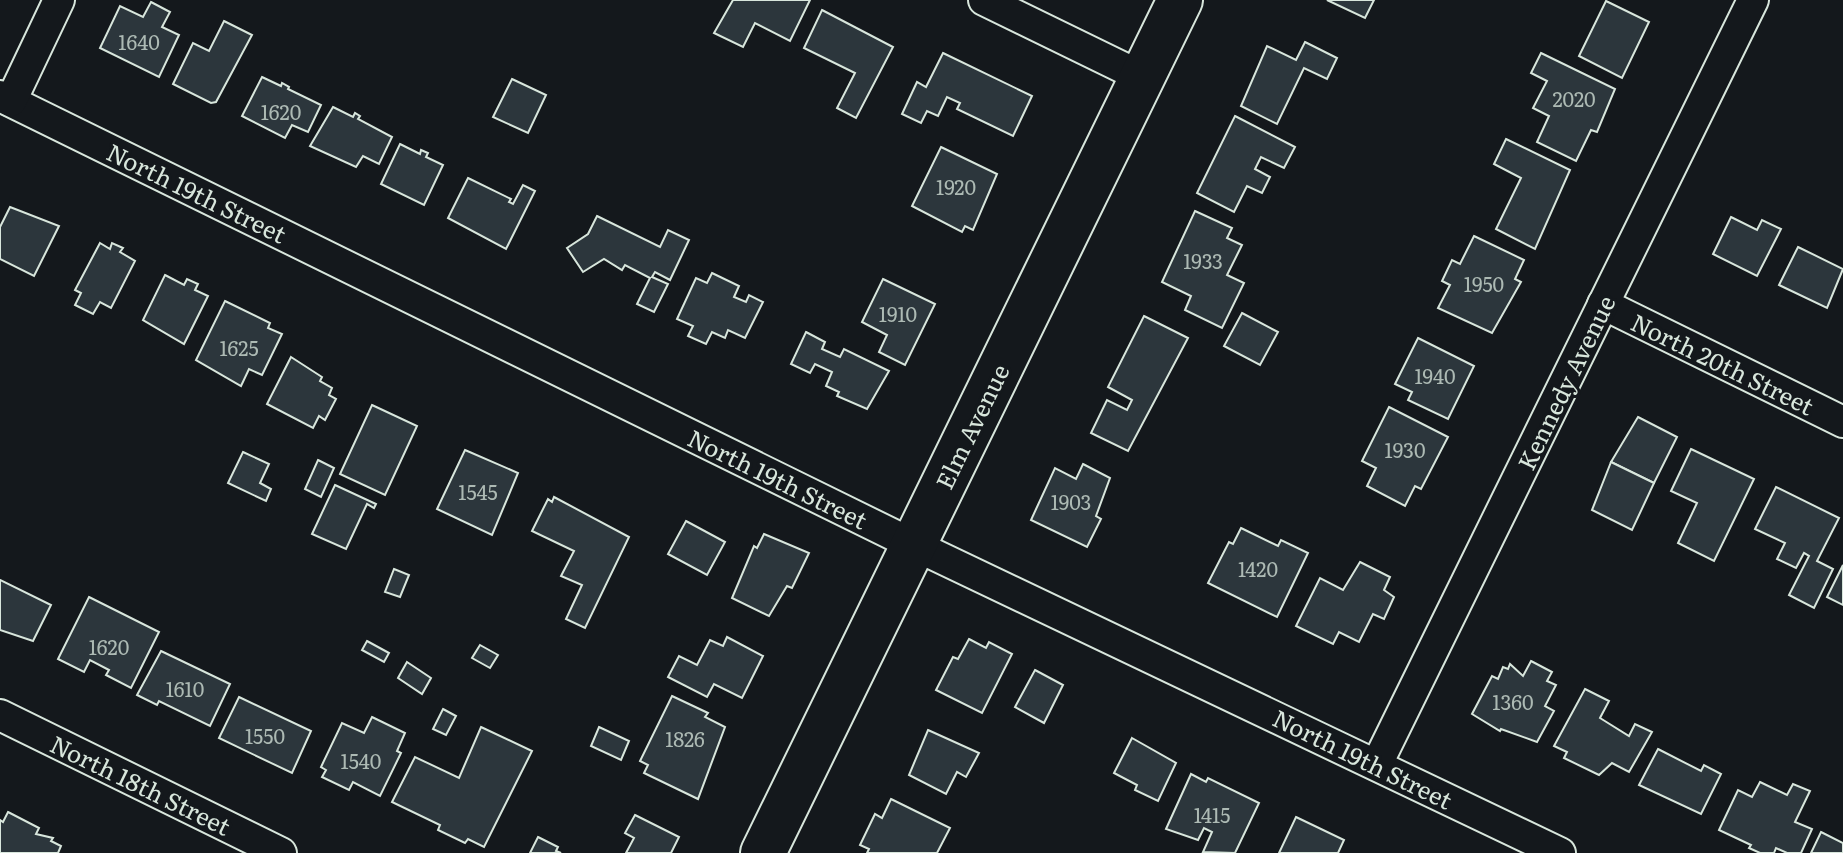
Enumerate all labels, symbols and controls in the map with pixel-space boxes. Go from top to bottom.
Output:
house number: 1640 [118,26,160,56]
house number: 2020 [1552,83,1596,113]
house number: 1620 [261,96,301,126]
street label: North 19th Street [101,133,293,251]
house number: 1920 [936,171,976,201]
house number: 1933 [1183,245,1223,275]
house number: 1950 [1464,268,1504,298]
street label: Kennedy Avenue [1508,289,1622,475]
house number: 1910 [879,298,917,328]
street label: North 20th Street [1626,304,1821,423]
house number: 1625 [219,332,259,362]
street label: Elm Avenue [926,357,1016,495]
house number: 1940 [1414,360,1456,390]
street label: North 19th Street [682,419,874,537]
house number: 1930 [1385,434,1426,464]
house number: 1545 [458,476,498,506]
house number: 1903 [1051,486,1091,516]
house number: 1420 [1238,553,1278,583]
house number: 1620 [89,631,129,661]
house number: 1610 [166,673,204,703]
house number: 1360 [1492,686,1534,716]
street label: North 19th Street [1267,699,1459,817]
house number: 1550 [245,720,285,750]
house number: 1826 [665,723,705,753]
street label: North 18th Street [45,725,237,843]
house number: 1540 [341,745,381,775]
house number: 1415 [1194,799,1230,829]

